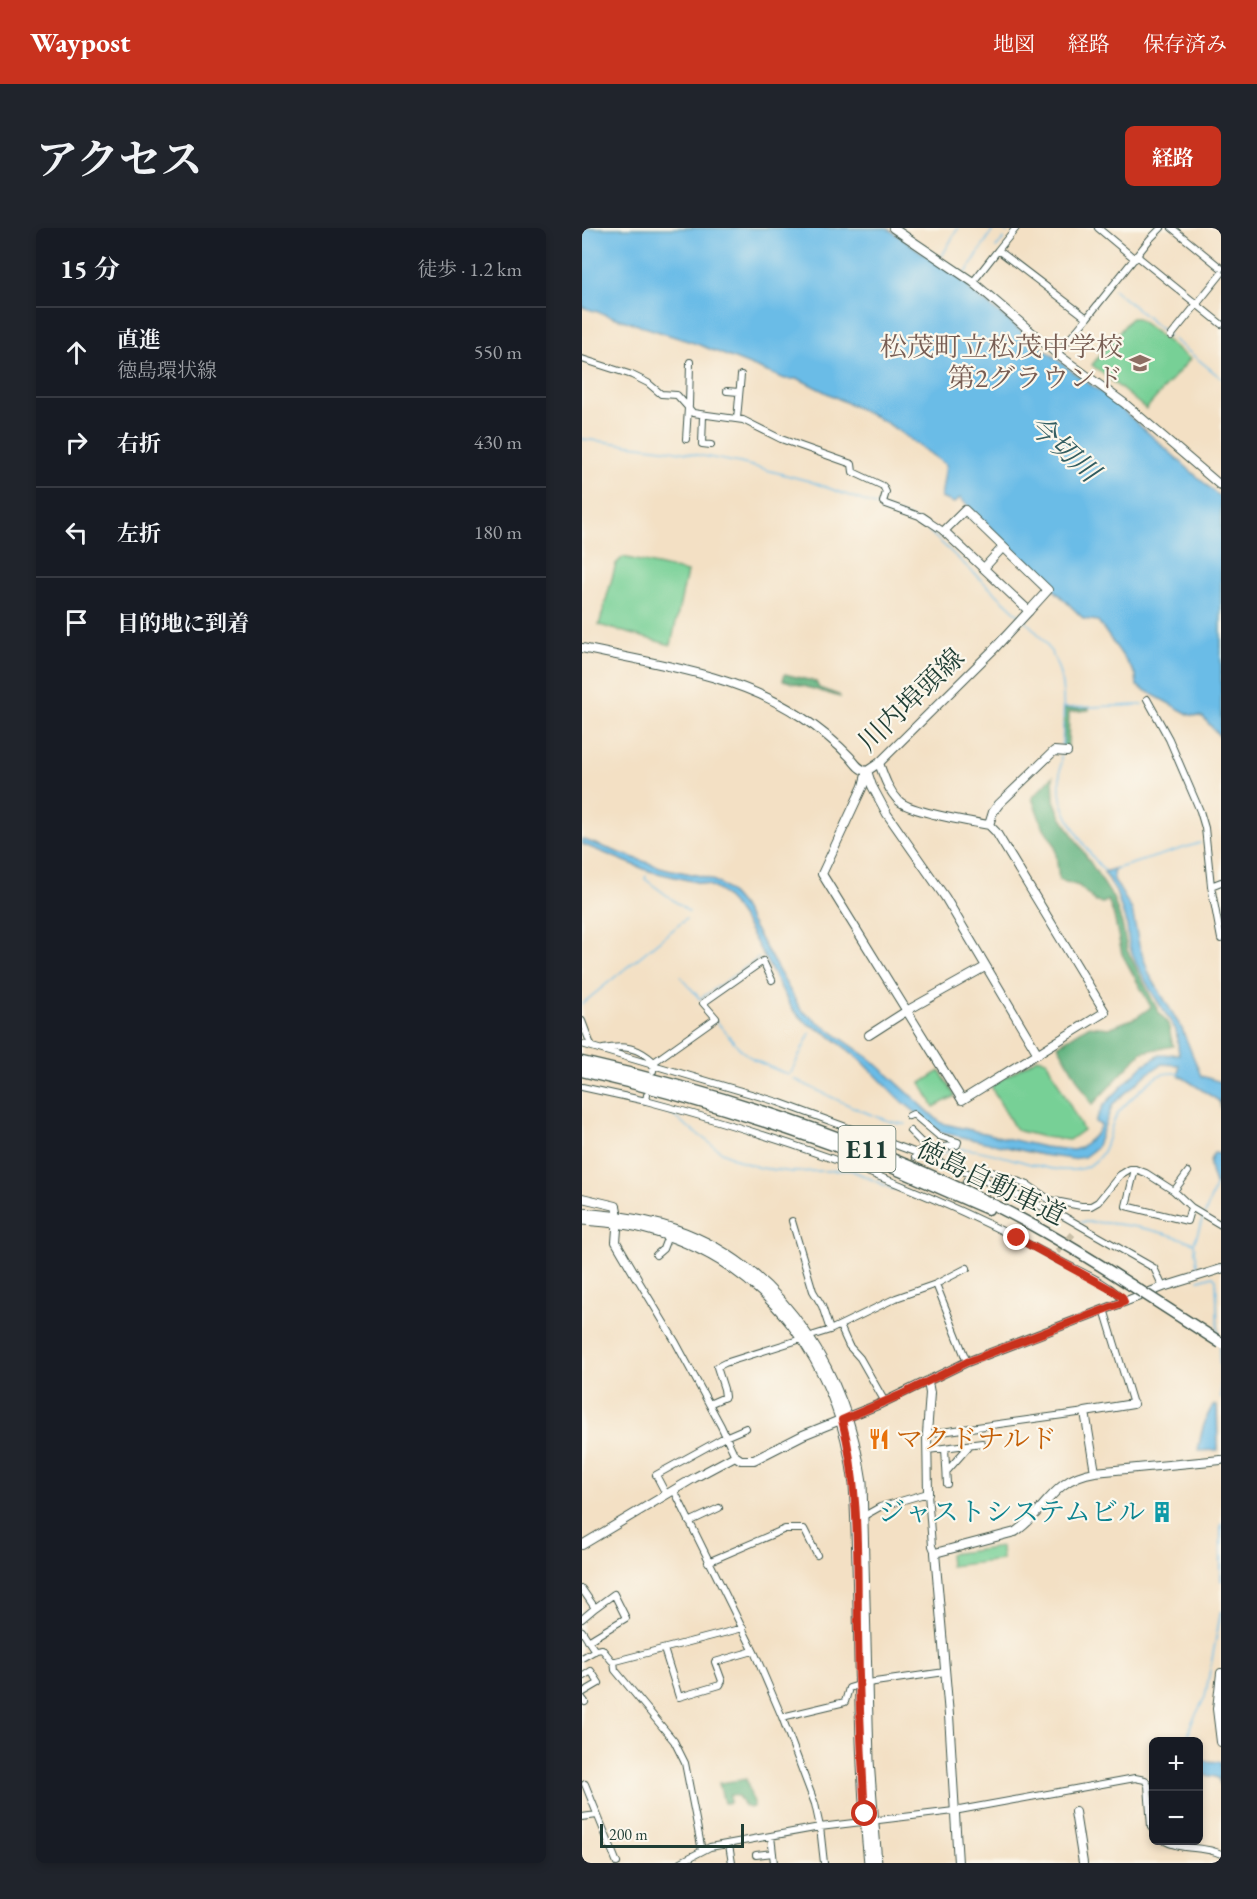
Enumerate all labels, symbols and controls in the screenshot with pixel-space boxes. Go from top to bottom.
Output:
text: Waypost [30,24,131,60]
text: 地図 [993,30,1035,57]
text: 経路 [1068,30,1110,57]
text: 保存済み [1143,30,1227,57]
button: 経路 [1125,126,1221,186]
text: アクセス [36,132,203,187]
text: 15 分 [60,252,120,286]
text: 徒歩 · 1.2 km [417,256,522,282]
text: 直進 [117,325,161,354]
place label: 松茂町立松茂中学校 第2グラウンド [880,329,1123,395]
icon: ahead [60,336,93,369]
text: 550 m [474,339,522,365]
school or university icon: 松茂町立松茂中学校 第2グラウンド [1128,351,1152,375]
text: 徳島環状線 [117,357,217,383]
water label: 今切川 [1021,407,1109,491]
icon: right [60,426,93,459]
text: 右折 [117,429,161,458]
text: 430 m [474,429,522,455]
icon: left [60,516,93,549]
text: 左折 [117,519,161,548]
text: 180 m [474,519,522,545]
icon: arrive [60,606,93,639]
text: 目的地に到着 [117,609,249,638]
street label: 川内埠頭線 [850,640,971,759]
road number: E11 [838,1126,896,1172]
street label: 徳島自動車道 [911,1130,1072,1233]
route end [1003,1224,1029,1250]
place label: マクドナルド [896,1421,1057,1456]
restaurant icon: マクドナルド [867,1427,891,1451]
place label: ジャストシステムビル [878,1494,1145,1529]
building icon: ジャストシステムビル [1150,1500,1174,1524]
map controls [1149,1737,1203,1845]
button: + [1149,1737,1203,1791]
button: − [1149,1791,1203,1845]
route start [851,1800,877,1826]
scale bar [600,1821,744,1848]
text: 200 m [609,1824,648,1845]

